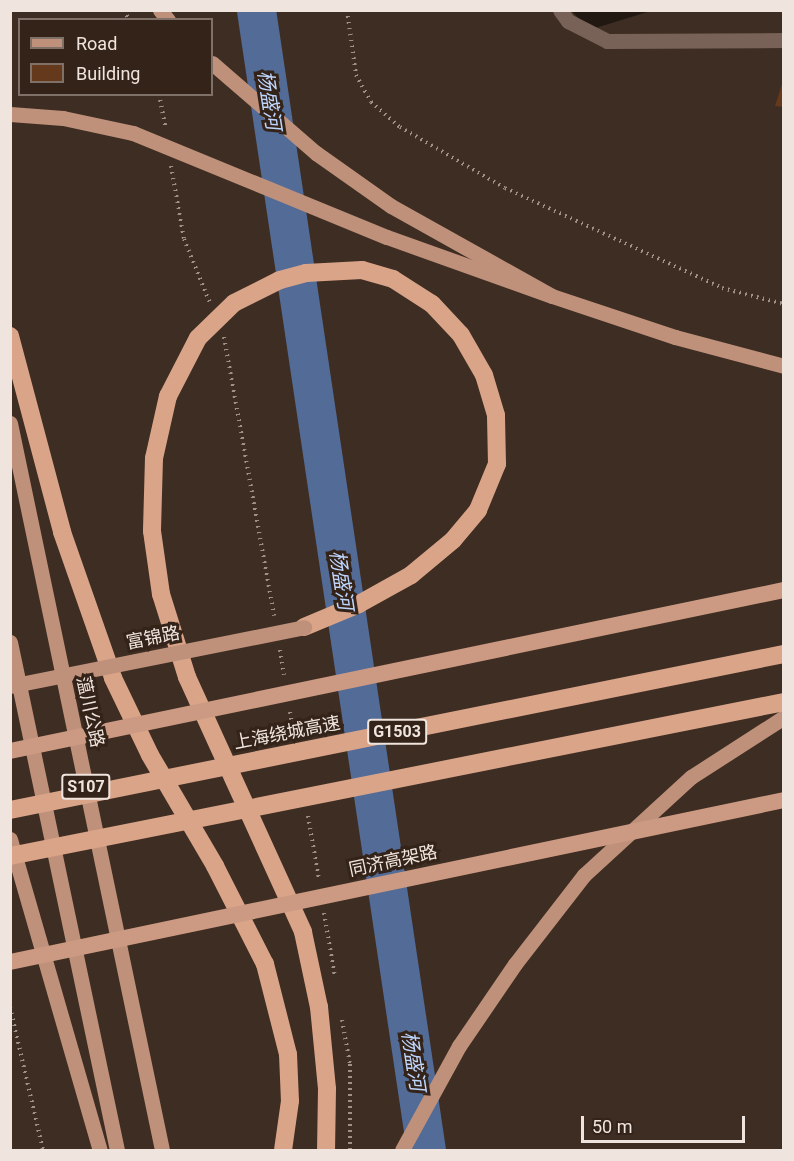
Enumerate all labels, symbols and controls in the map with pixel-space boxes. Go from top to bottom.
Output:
legend [18,18,213,96]
text: Road [76,33,117,54]
text: Building [76,63,140,84]
water label: 杨盛河 [252,68,286,132]
water label: 杨盛河 [324,548,358,612]
street label: 富锦路 [124,622,182,654]
street label: 蕰川公路 [72,675,108,749]
street label: 上海绕城高速 [232,712,342,754]
road number: G1503 [367,719,427,745]
road number: S107 [60,774,112,800]
street label: 同济高架路 [347,841,439,881]
water label: 杨盛河 [396,1029,430,1093]
scale bar [584,1104,748,1142]
text: 50 m [592,1116,632,1137]

